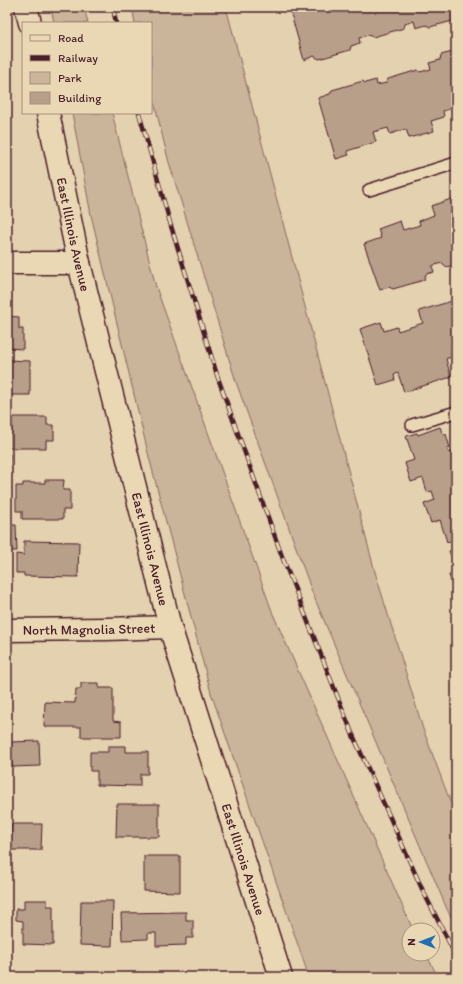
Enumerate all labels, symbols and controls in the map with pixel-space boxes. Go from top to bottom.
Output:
legend [22,22,152,114]
text: Road [58,31,84,45]
text: Railway [58,51,98,65]
text: Park [58,71,82,85]
text: Building [58,91,102,105]
street label: East Illinois Avenue [53,176,94,293]
street label: East Illinois Avenue [128,491,173,608]
street label: North Magnolia Street [23,619,156,638]
street label: East Illinois Avenue [218,801,269,917]
north arrow [401,922,441,962]
text: N [405,938,418,946]

